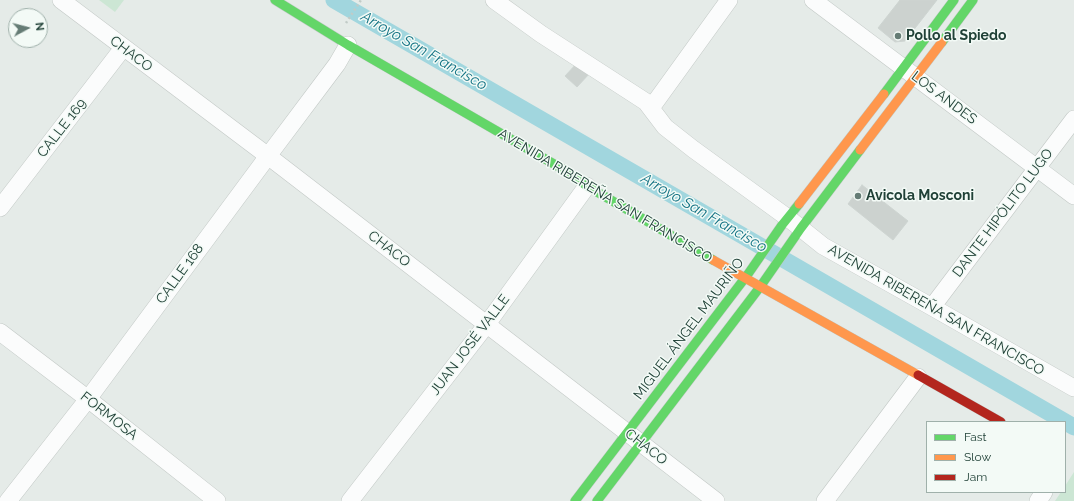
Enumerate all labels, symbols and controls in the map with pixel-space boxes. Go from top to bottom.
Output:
north arrow [8,8,48,48]
water label: Arroyo San Francisco [358,8,490,94]
text: N [32,22,46,32]
place label: Pollo al Spiedo [906,28,1006,44]
marker: Pollo al Spiedo [893,31,903,41]
street label: CHACO [106,33,156,75]
street label: LOS ANDES [908,68,980,128]
street label: CALLE 169 [34,95,90,161]
street label: AVENIDA RIBEREÑA SAN FRANCISCO [495,125,715,267]
street label: DANTE HIPÓLITO LUGO [949,146,1057,280]
water label: Arroyo San Francisco [638,170,770,256]
place label: Avicola Mosconi [866,188,974,204]
marker: Avicola Mosconi [853,191,863,201]
street label: CHACO [365,227,413,271]
street label: CALLE 168 [153,241,207,307]
street label: AVENIDA RIBEREÑA SAN FRANCISCO [825,241,1047,379]
street label: MIGUEL ÁNGEL MAURIÑO [630,255,748,403]
street label: JUAN JOSÉ VALLE [427,291,513,399]
street label: FORMOSA [77,388,141,444]
legend [926,421,1066,493]
street label: CHACO [622,425,670,469]
text: Fast [964,430,987,444]
text: Slow [964,450,991,464]
text: Jam [964,470,987,484]

